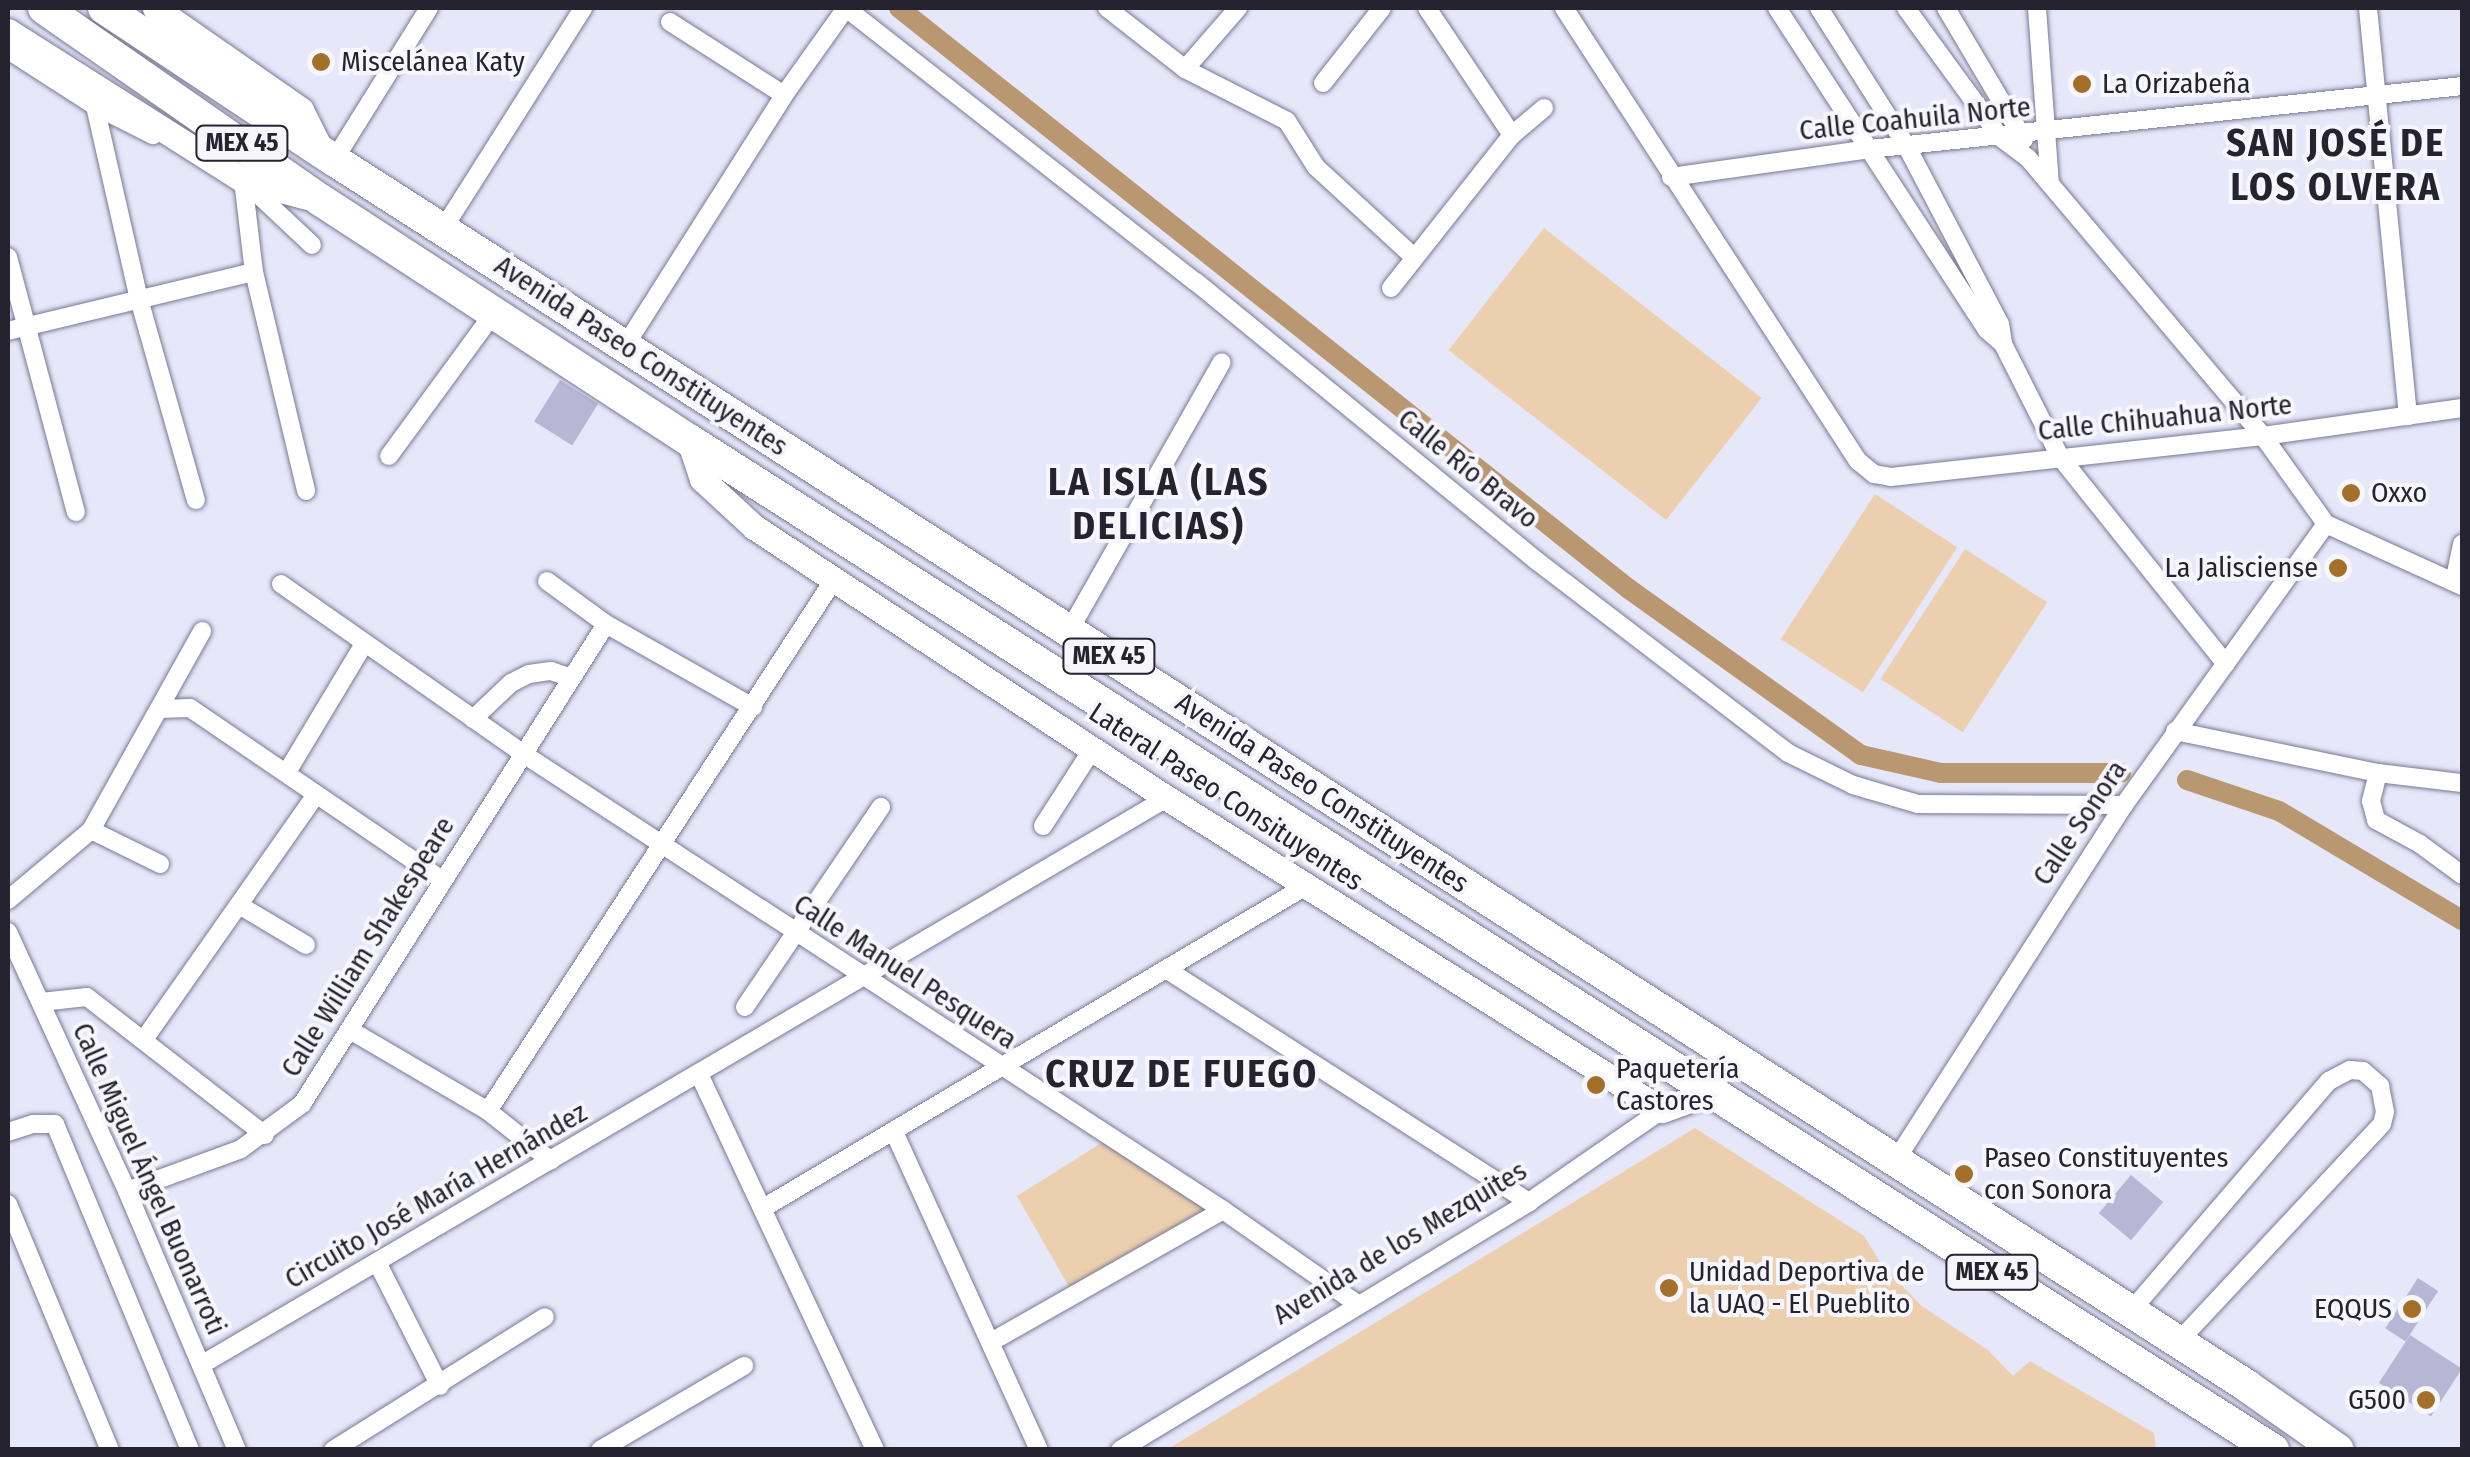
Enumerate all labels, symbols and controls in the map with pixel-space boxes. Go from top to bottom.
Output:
place label: Miscelánea Katy [341,45,525,79]
marker: Miscelánea Katy [310,51,332,73]
place label: La Orizabeña [2102,67,2251,101]
marker: La Orizabeña [2071,73,2093,95]
street label: Calle Coahuila Norte [1798,90,2032,148]
district label: SAN JOSÉ DE LOS OLVERA [2226,121,2446,210]
road number: MEX 45 [194,123,290,163]
street label: Avenida Paseo Constituyentes [488,249,794,463]
street label: Calle Chihuahua Norte [2036,388,2294,448]
street label: Calle Río Bravo [1391,402,1545,536]
district label: LA ISLA (LAS DELICIAS) [1048,460,1270,550]
place label: Oxxo [2371,476,2427,510]
marker: Oxxo [2340,482,2362,504]
place label: La Jalisciense [2165,551,2318,585]
marker: La Jalisciense [2327,557,2349,579]
road number: MEX 45 [1062,636,1156,676]
street label: Avenida Paseo Constituyentes [1169,686,1475,900]
street label: Lateral Paseo Consituyentes [1083,696,1369,898]
street label: Calle Sonora [2026,754,2134,892]
street label: Calle William Shakespeare [274,811,462,1083]
street label: Calle Manuel Pesquera [787,887,1023,1057]
street label: Calle Miguel Ángel Buonarroti [65,1018,233,1340]
district label: CRUZ DE FUEGO [1045,1052,1319,1098]
place label: Paquetería Castores [1616,1052,1740,1118]
marker: Paquetería Castores [1585,1074,1607,1096]
street label: Circuito José María Hernández [279,1096,593,1296]
place label: Paseo Constituyentes con Sonora [1984,1141,2228,1207]
street label: Avenida de los Mezquites [1267,1154,1533,1332]
marker: Paseo Constituyentes con Sonora [1953,1163,1975,1185]
road number: MEX 45 [1944,1252,2040,1292]
place label: Unidad Deportiva de la UAQ - El Pueblito [1689,1255,1925,1321]
marker: Unidad Deportiva de la UAQ - El Pueblito [1658,1277,1680,1299]
place label: EQQUS [2314,1292,2392,1326]
marker: EQQUS [2401,1298,2423,1320]
place label: G500 [2348,1383,2406,1417]
marker: G500 [2415,1389,2437,1411]

